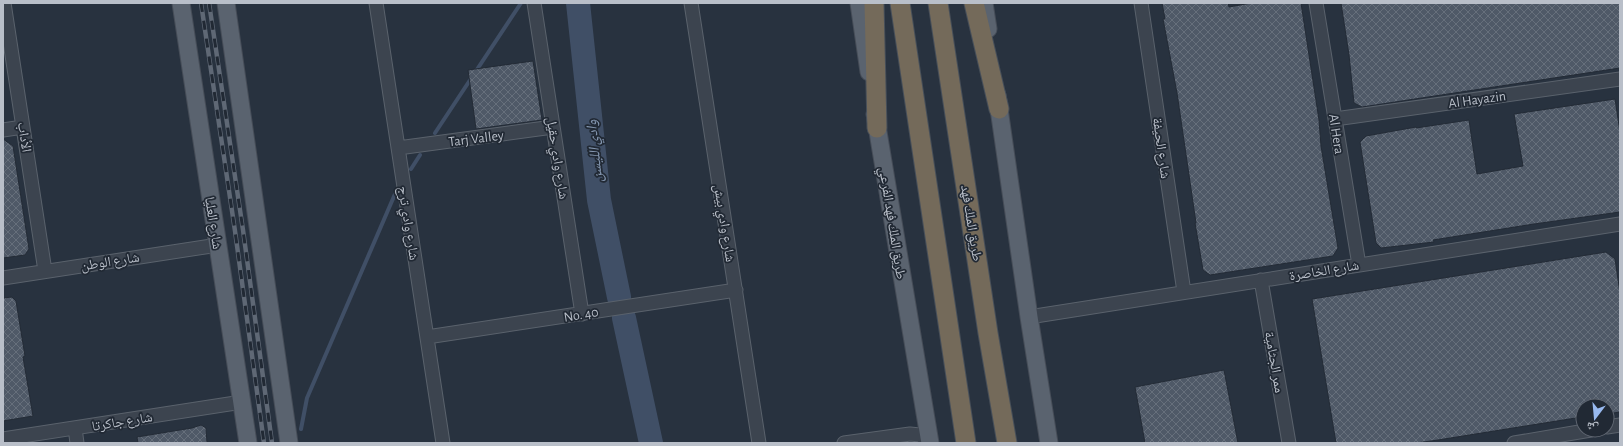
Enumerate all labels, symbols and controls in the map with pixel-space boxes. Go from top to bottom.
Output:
street label: Al Hayazin [1447,89,1507,111]
street label: Al Hera [1326,113,1346,156]
street label: شارع وادي حقيل [540,116,570,201]
street label: شارع الحيفة [1148,117,1172,180]
water label: وادي الليسن [584,119,609,183]
street label: الأداب [14,121,33,153]
street label: Tarj Valley [448,129,505,149]
street label: طريق الملك فهد الفرعي [873,166,908,281]
street label: شارع وادي بيش [707,183,737,264]
street label: طريق الملك فهد [956,184,984,263]
street label: شارع وادي ترج [392,185,421,262]
street label: شارع العليا [200,196,224,251]
street label: شارع الوطن [80,250,141,276]
street label: شارع الخاصرة [1288,259,1360,285]
street label: No. 40 [563,305,600,325]
street label: ممر الجثامية [1261,330,1286,394]
north arrow [1575,398,1615,438]
street label: شارع جاكرتا [91,410,154,436]
text: ش [1585,418,1600,434]

